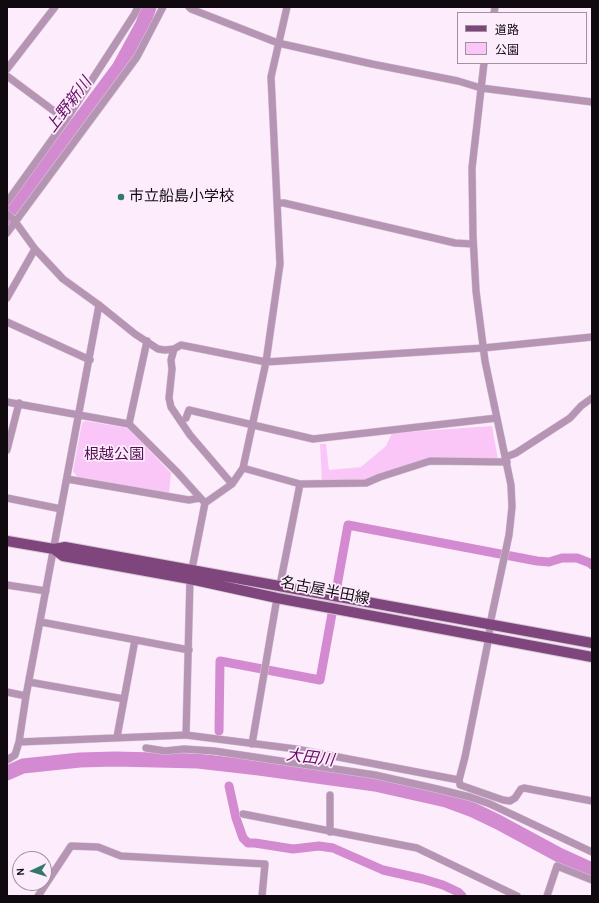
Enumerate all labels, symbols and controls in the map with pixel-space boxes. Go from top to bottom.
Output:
legend [457,12,587,64]
text: 道路 [495,23,519,37]
text: 公園 [495,43,519,57]
water label: 上野新川 [42,74,96,136]
place label: 市立船島小学校 [129,188,234,206]
marker: 市立船島小学校 [116,192,126,202]
park label: 根越公園 [84,446,144,464]
street label: 名古屋半田線 [279,574,371,608]
water label: 大田川 [285,746,335,770]
north arrow [12,851,52,891]
text: N [14,867,27,876]

